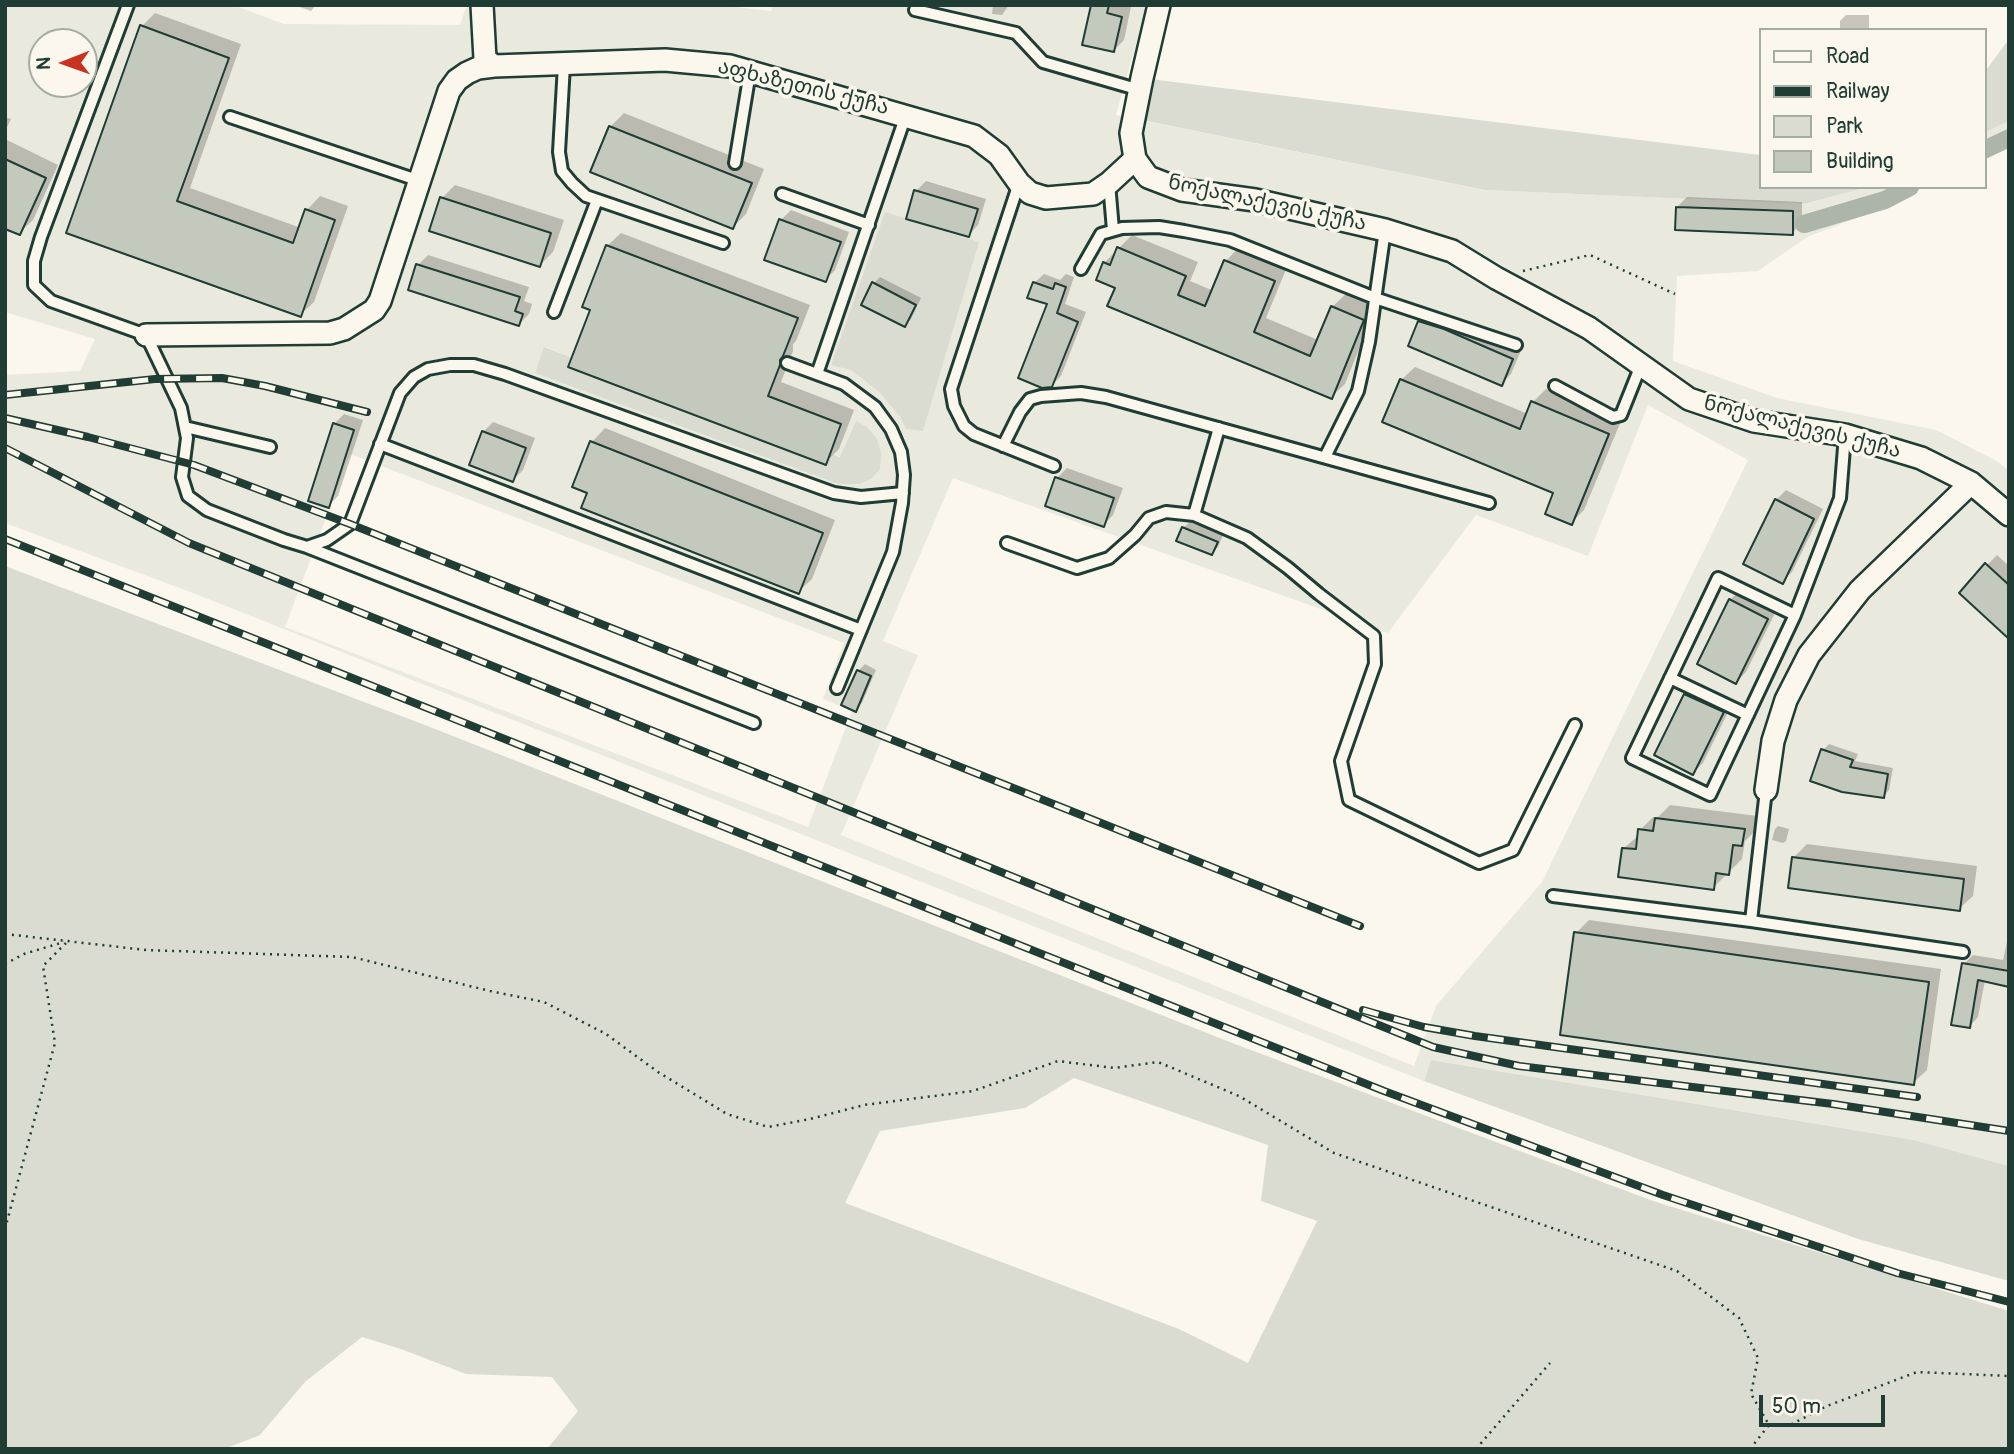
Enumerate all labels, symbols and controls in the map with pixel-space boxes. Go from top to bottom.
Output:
north arrow [28,28,98,98]
legend [1758,28,1986,189]
text: Road [1826,43,1870,70]
street label: აფხაზეთის ქუჩა [715,55,891,121]
text: N [32,57,56,70]
text: Railway [1826,78,1890,105]
text: Park [1826,113,1863,140]
text: Building [1826,148,1893,175]
street label: ნოქალაქევის ქუჩა [1165,171,1369,237]
street label: ნოქალაქევის ქუჩა [1701,391,1903,465]
scale bar [1762,1380,1888,1424]
text: 50 m [1772,1393,1821,1420]

